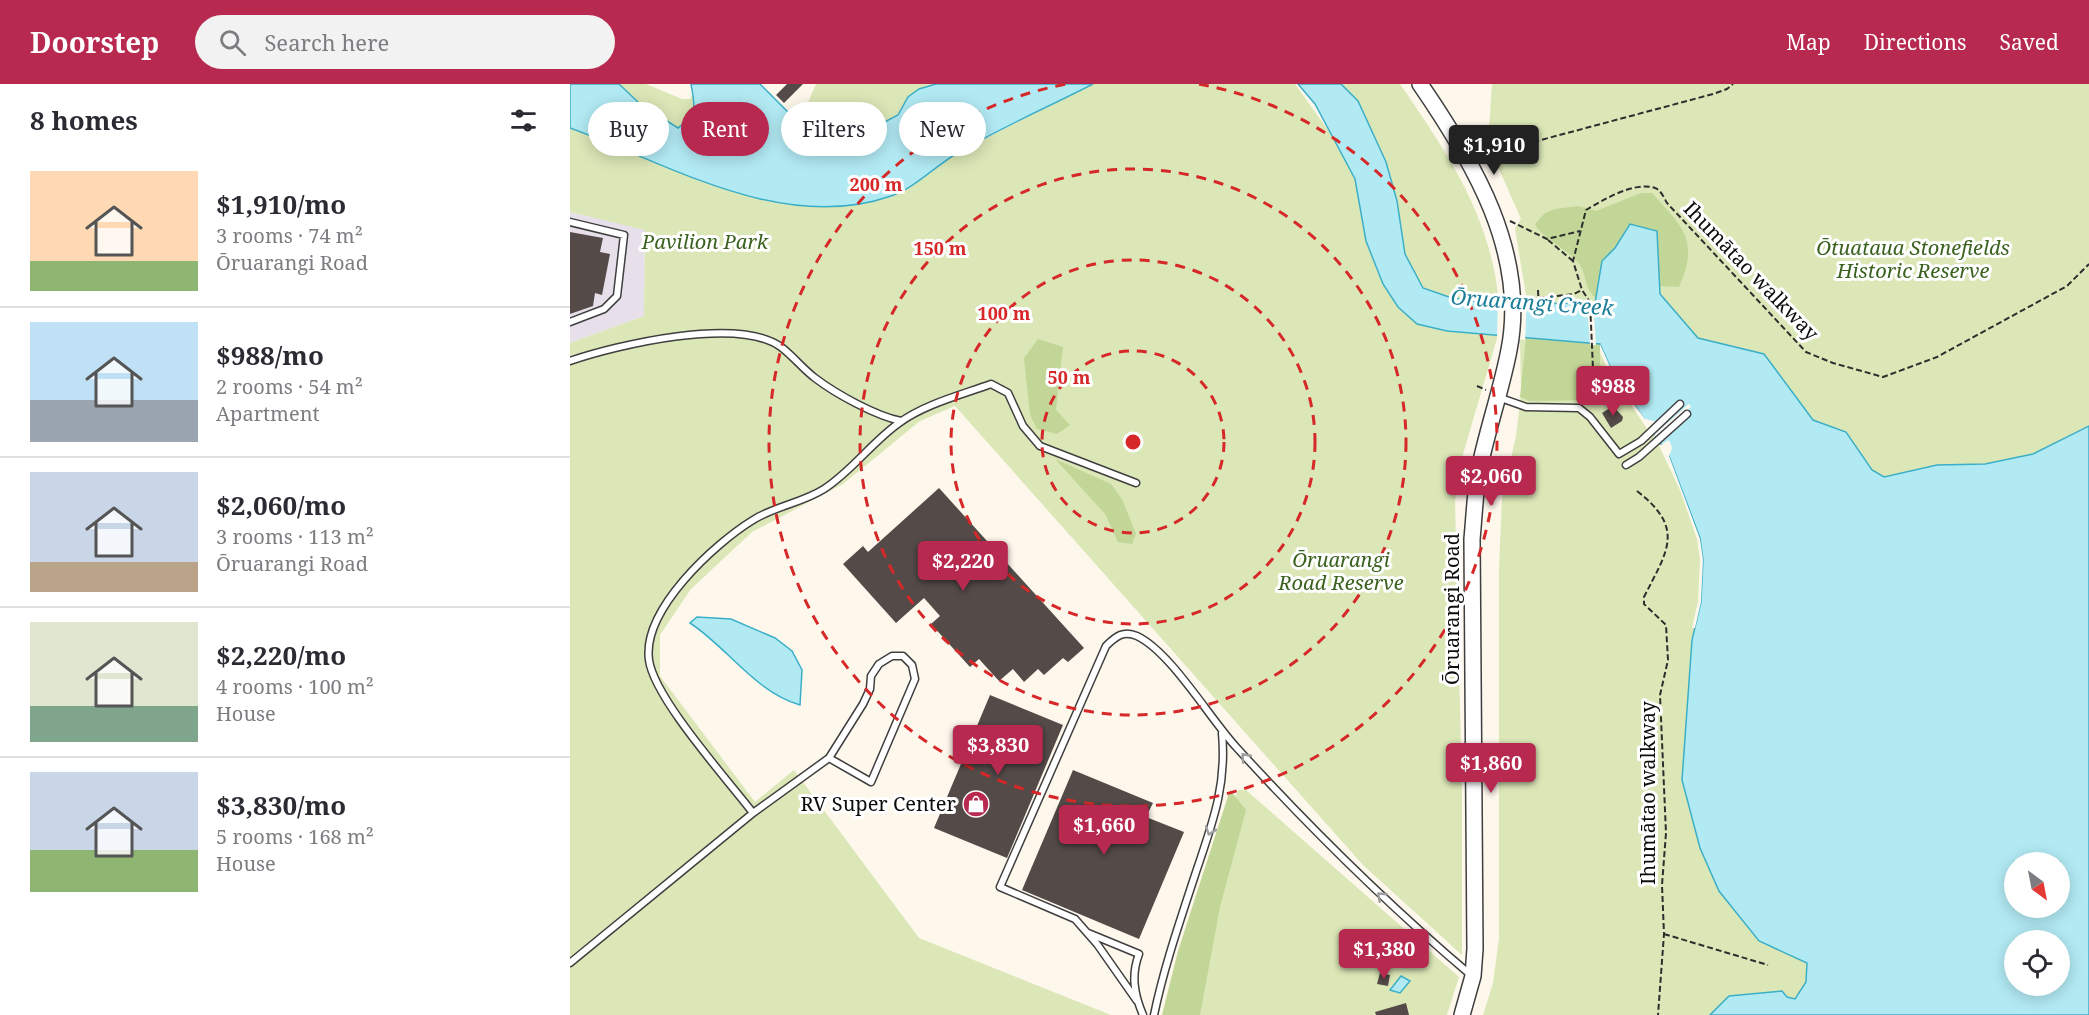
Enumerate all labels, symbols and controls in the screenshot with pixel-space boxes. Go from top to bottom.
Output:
search box [195,15,615,69]
text: Doorstep [30,23,159,61]
icon: search [216,26,249,59]
text: Search here [264,27,389,57]
text: Map [1786,28,1831,56]
text: Directions [1864,28,1966,56]
text: Saved [1999,28,2059,56]
text: 8 homes [30,102,138,138]
chip: Buy [588,102,669,156]
chip: Rent [681,102,769,156]
chip: Filters [781,102,887,156]
chip: New [899,102,986,156]
icon: filters [507,104,540,137]
pin: $1,910 [1445,125,1543,176]
text: $1,910 [1463,131,1525,158]
text: 200 m [850,172,903,196]
text: $1,910/mo [216,186,346,222]
icon: home [78,195,150,267]
street label: Ihumātao walkway [1678,195,1825,347]
text: 3 rooms · 74 m² [216,222,363,249]
park label: Pavilion Park [641,228,769,255]
park label: Ōtuataua Stonefields Historic Reserve [1816,234,2010,284]
text: 150 m [914,236,967,260]
text: Ōruarangi Road [216,249,368,276]
water label: Ōruarangi Creek [1450,282,1615,322]
text: 100 m [978,301,1031,325]
text: $988/mo [216,337,324,373]
icon: home [78,346,150,418]
text: 50 m [1048,365,1091,389]
pin: $988 [1577,366,1649,417]
text: $988 [1590,372,1636,399]
text: 2 rooms · 54 m² [216,373,363,400]
text: Apartment [216,400,320,427]
centre of rings [1123,432,1143,452]
pin: $2,060 [1442,456,1540,507]
text: $2,060 [1460,462,1522,489]
text: $2,060/mo [216,487,346,523]
icon: home [78,496,150,568]
text: 3 rooms · 113 m² [216,523,374,550]
street label: Ōruarangi Road [1438,533,1465,685]
pin: $2,220 [914,541,1012,592]
park label: Ōruarangi Road Reserve [1277,546,1404,596]
text: $2,220 [932,547,994,574]
text: Ōruarangi Road [216,550,368,577]
text: $2,220/mo [216,637,346,673]
icon: home [78,646,150,718]
text: 4 rooms · 100 m² [216,673,374,700]
text: House [216,700,276,727]
street label: Ihumātao walkway [1634,700,1661,885]
pin: $3,830 [949,725,1047,776]
text: $3,830 [967,731,1029,758]
pin: $1,860 [1442,743,1540,794]
text: $1,860 [1460,749,1522,776]
one-way arrow [1241,753,1252,764]
text: $3,830/mo [216,787,346,823]
shop icon: RV Super Center [961,789,991,819]
place label: RV Super Center [801,790,957,817]
icon: home [78,796,150,868]
pin: $1,660 [1055,805,1153,856]
text: $1,660 [1073,811,1135,838]
text: 5 rooms · 168 m² [216,823,374,850]
one-way arrow [1205,825,1218,836]
text: House [216,850,276,877]
north arrow [2004,852,2070,918]
map controls [2004,852,2070,996]
one-way arrow [1377,892,1388,903]
pin: $1,380 [1335,929,1433,980]
button: locate [2004,930,2070,996]
text: $1,380 [1353,935,1415,962]

